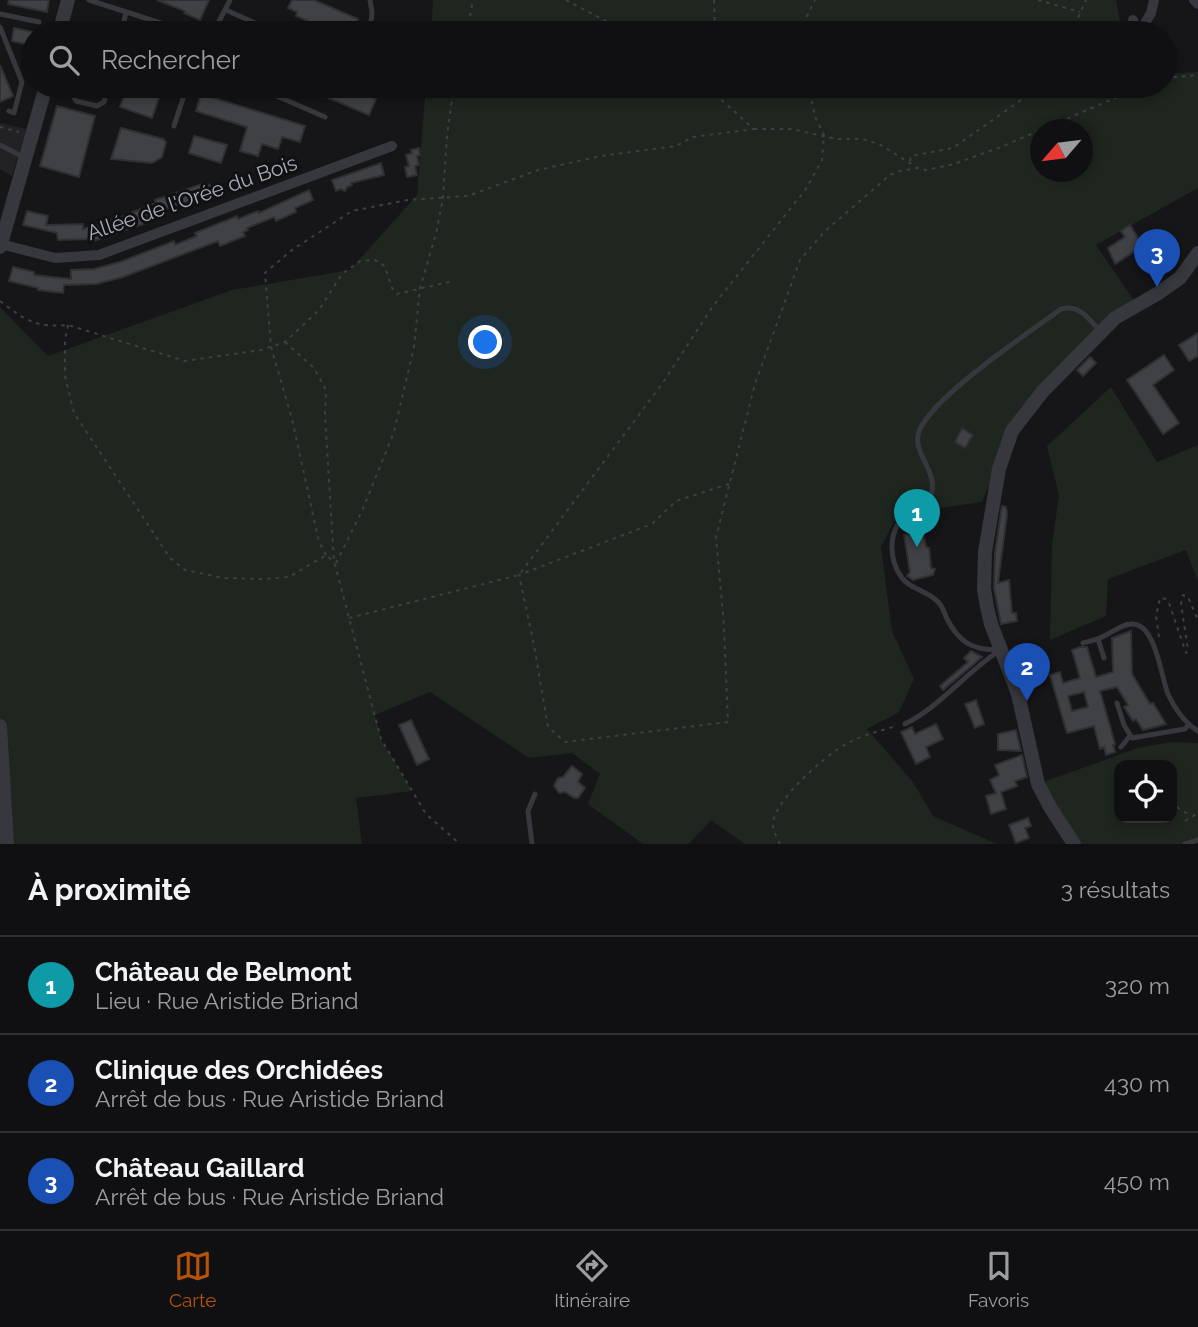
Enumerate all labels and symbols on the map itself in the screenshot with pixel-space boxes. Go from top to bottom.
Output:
north arrow [1030,119,1093,182]
street label: Allée de l'Orée du Bois [83,150,300,245]
pin: 3 [1134,229,1180,287]
your location [468,325,502,359]
pin: 1 [894,489,940,547]
pin: 2 [1004,643,1050,701]

